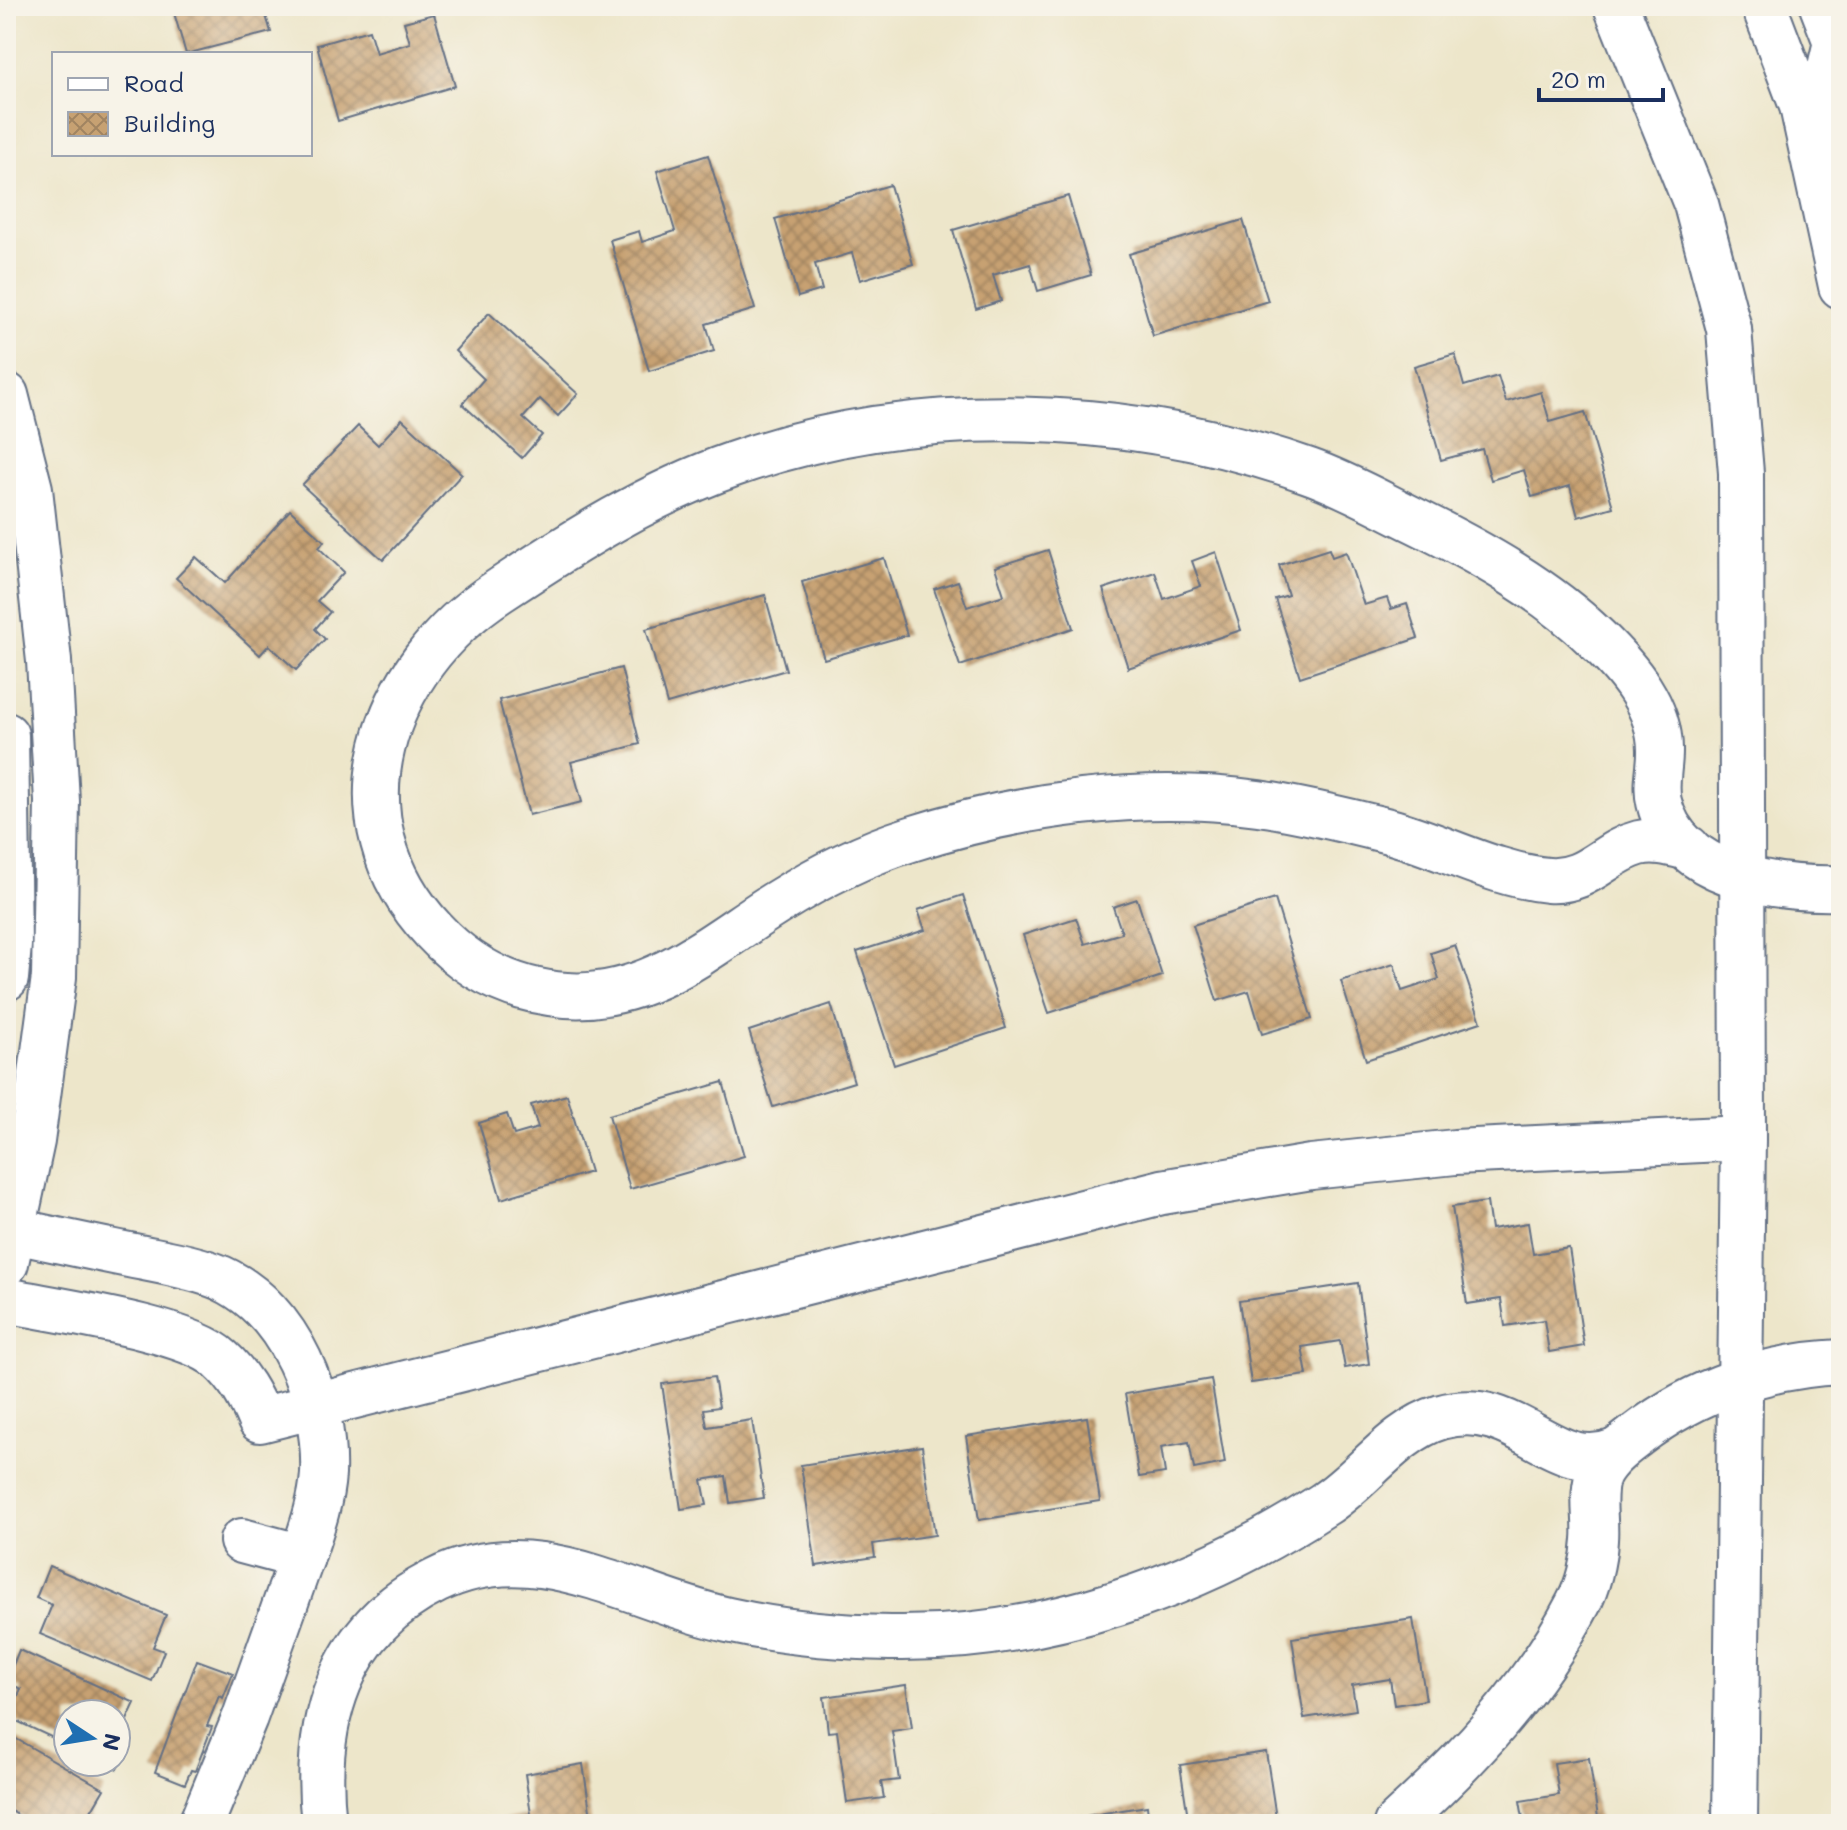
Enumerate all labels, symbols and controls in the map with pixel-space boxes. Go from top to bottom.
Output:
legend [52,52,312,156]
scale bar [1539,52,1663,102]
text: 20 m [1551,63,1606,94]
text: Road [124,67,184,98]
text: Building [124,107,215,138]
north arrow [52,1698,132,1778]
text: N [96,1731,128,1753]

